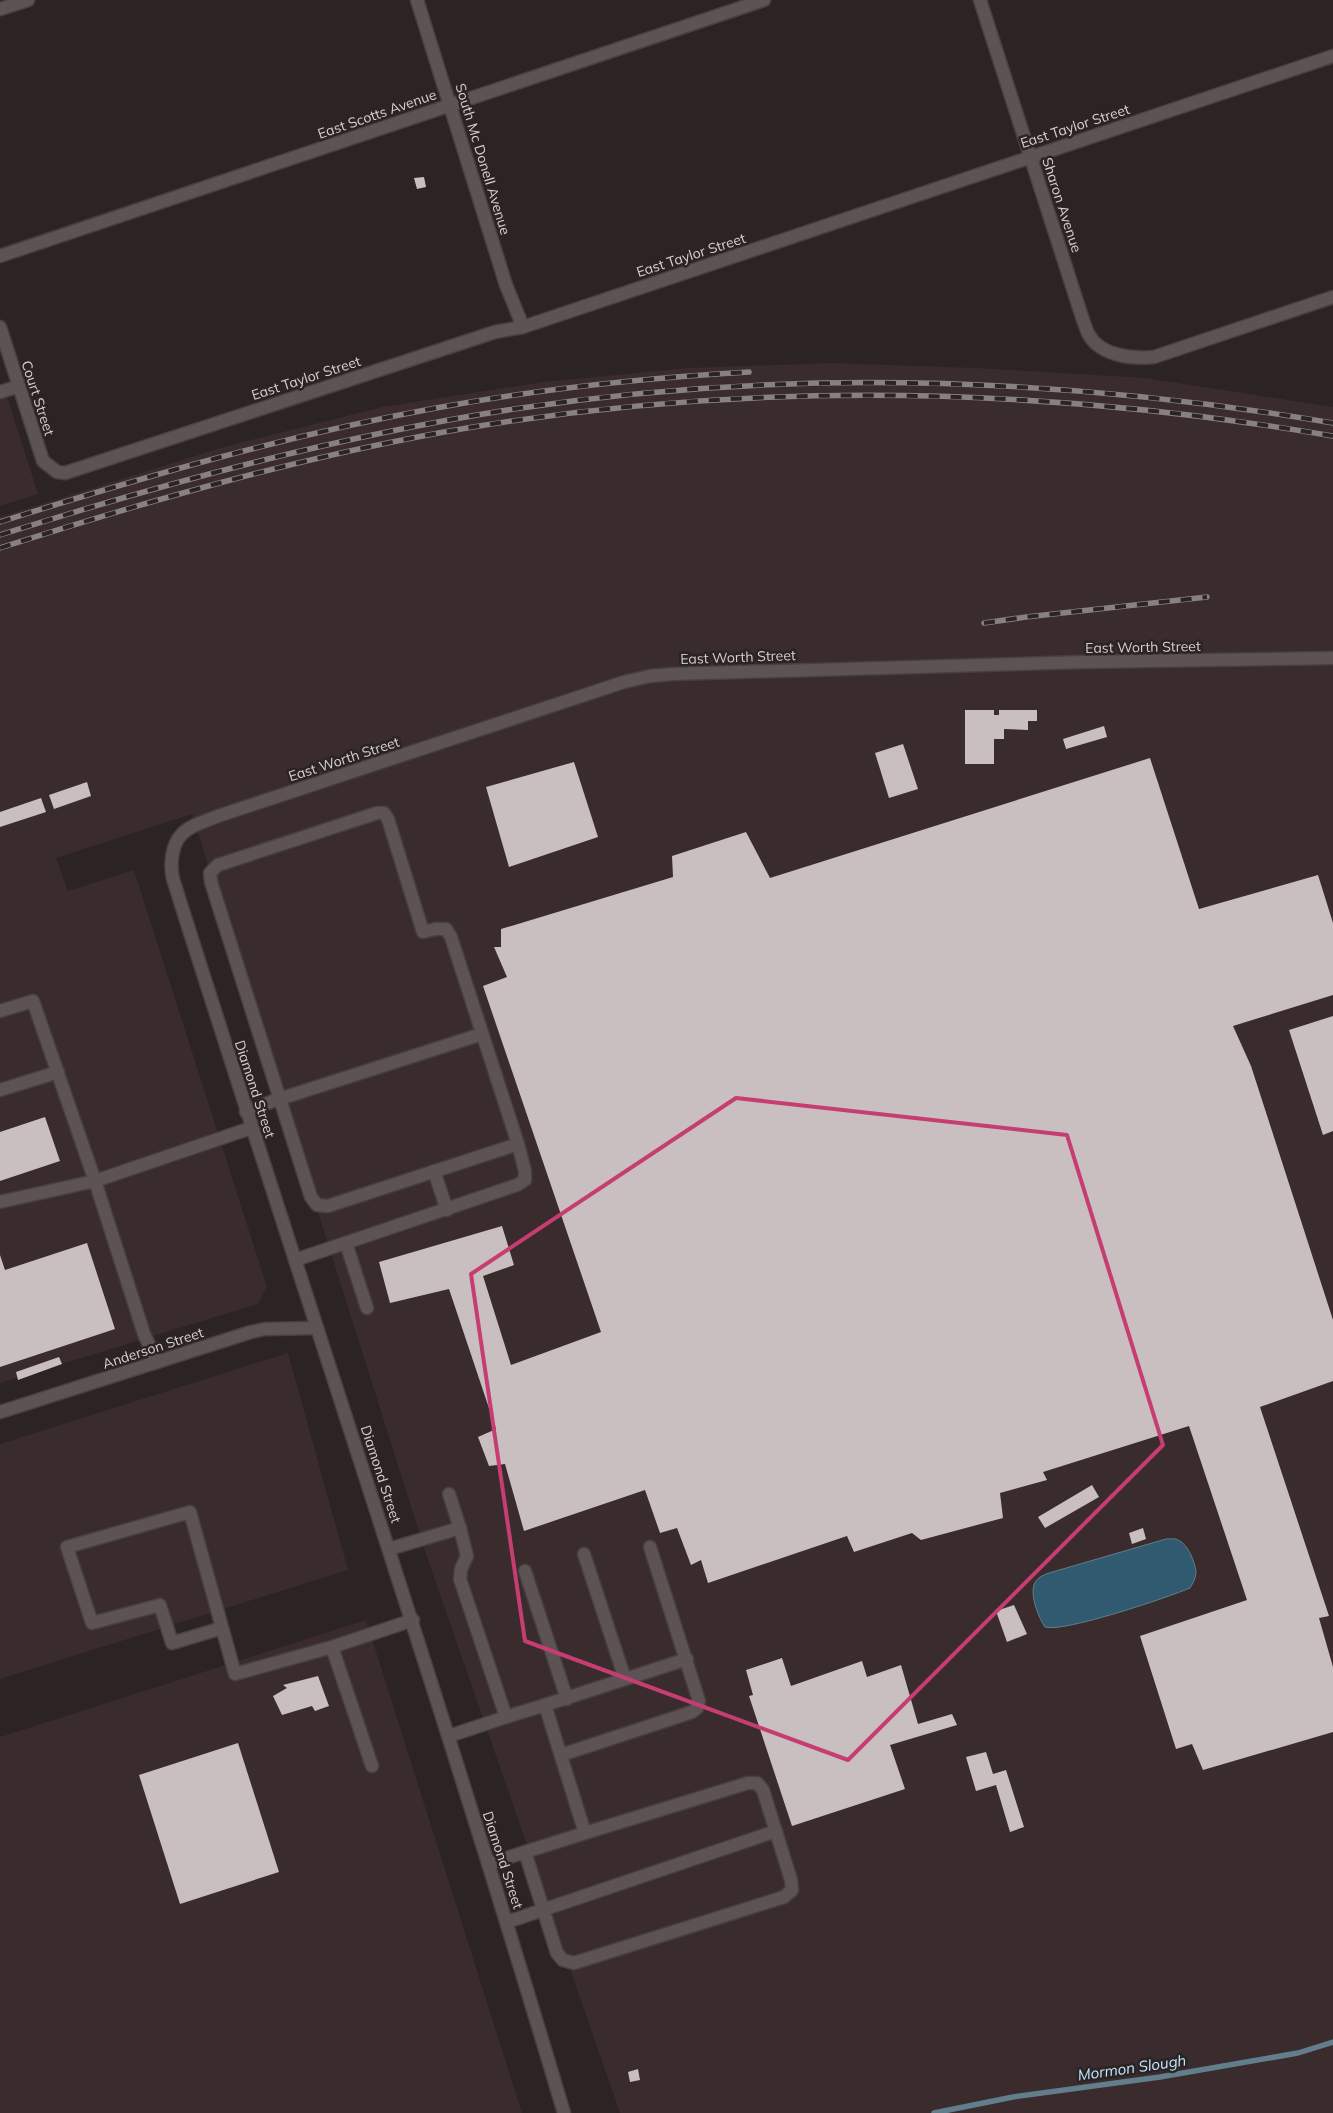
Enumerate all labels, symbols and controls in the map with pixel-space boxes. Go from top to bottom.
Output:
street label: South Mc Donell Avenue [451,81,515,237]
street label: East Scotts Avenue [315,85,439,143]
street label: East Taylor Street [1018,100,1132,152]
street label: Sharon Avenue [1038,155,1086,255]
street label: East Taylor Street [634,229,748,281]
street label: East Taylor Street [249,352,363,404]
street label: Court Street [17,358,59,438]
street label: East Worth Street [1085,637,1201,657]
street label: East Worth Street [680,646,796,668]
street label: East Worth Street [286,733,402,785]
street label: Diamond Street [231,1038,279,1140]
street label: Anderson Street [100,1323,206,1373]
street label: Diamond Street [357,1423,405,1525]
street label: Diamond Street [479,1809,527,1911]
water label: Mormon Slough [1076,2050,1188,2085]

